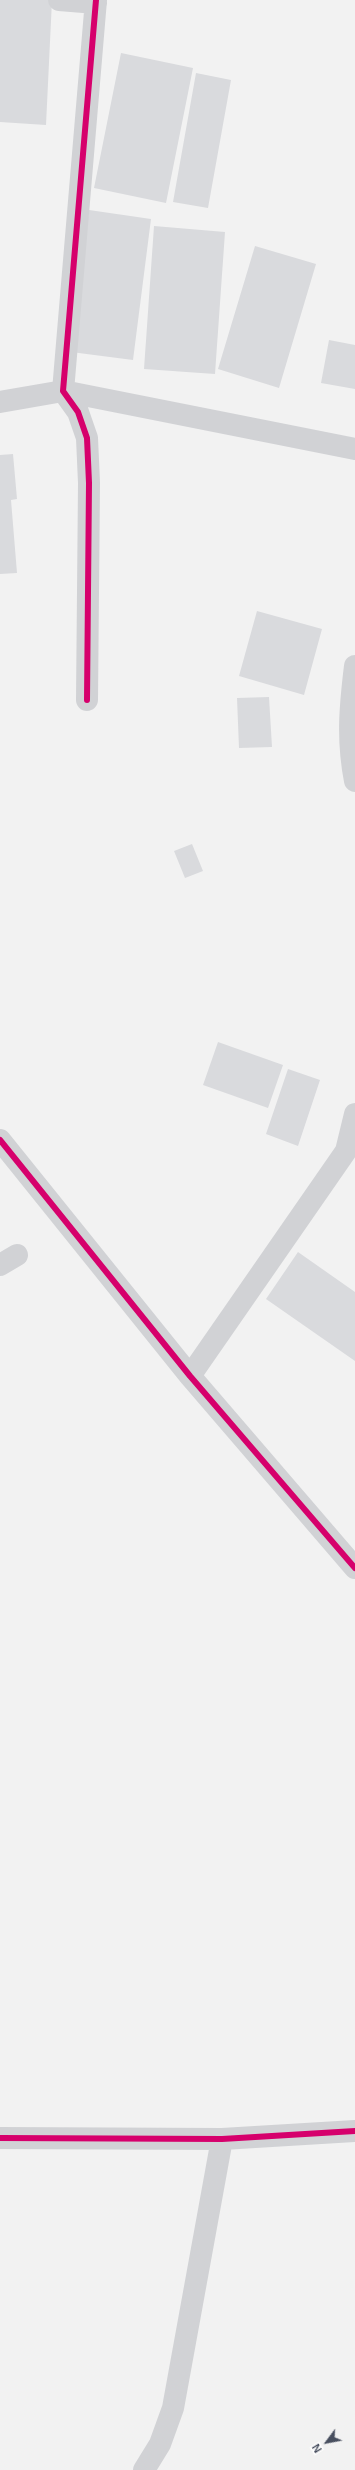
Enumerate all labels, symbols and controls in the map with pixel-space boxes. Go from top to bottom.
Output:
north arrow [307,2422,347,2462]
text: N [310,2442,324,2455]

